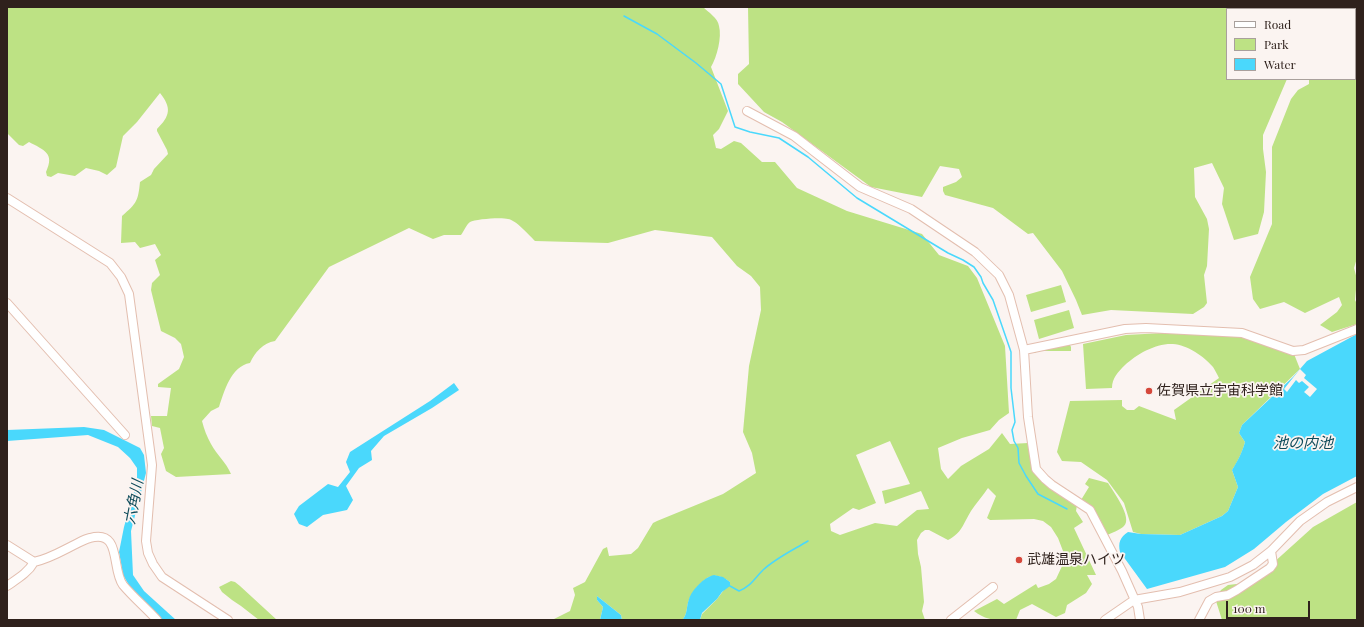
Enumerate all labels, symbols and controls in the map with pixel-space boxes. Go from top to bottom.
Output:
legend [1226,8,1356,80]
text: Road [1264,16,1291,32]
text: Park [1264,36,1289,52]
text: Water [1264,56,1296,72]
place label: 佐賀県立宇宙科学館 [1157,383,1283,399]
marker: 佐賀県立宇宙科学館 [1144,386,1154,396]
water label: 池の内池 [1273,434,1333,452]
water label: 六角川 [121,478,147,526]
place label: 武雄温泉ハイツ [1027,552,1125,568]
marker: 武雄温泉ハイツ [1014,555,1024,565]
scale bar [1228,593,1312,619]
text: 100 m [1233,600,1265,616]

